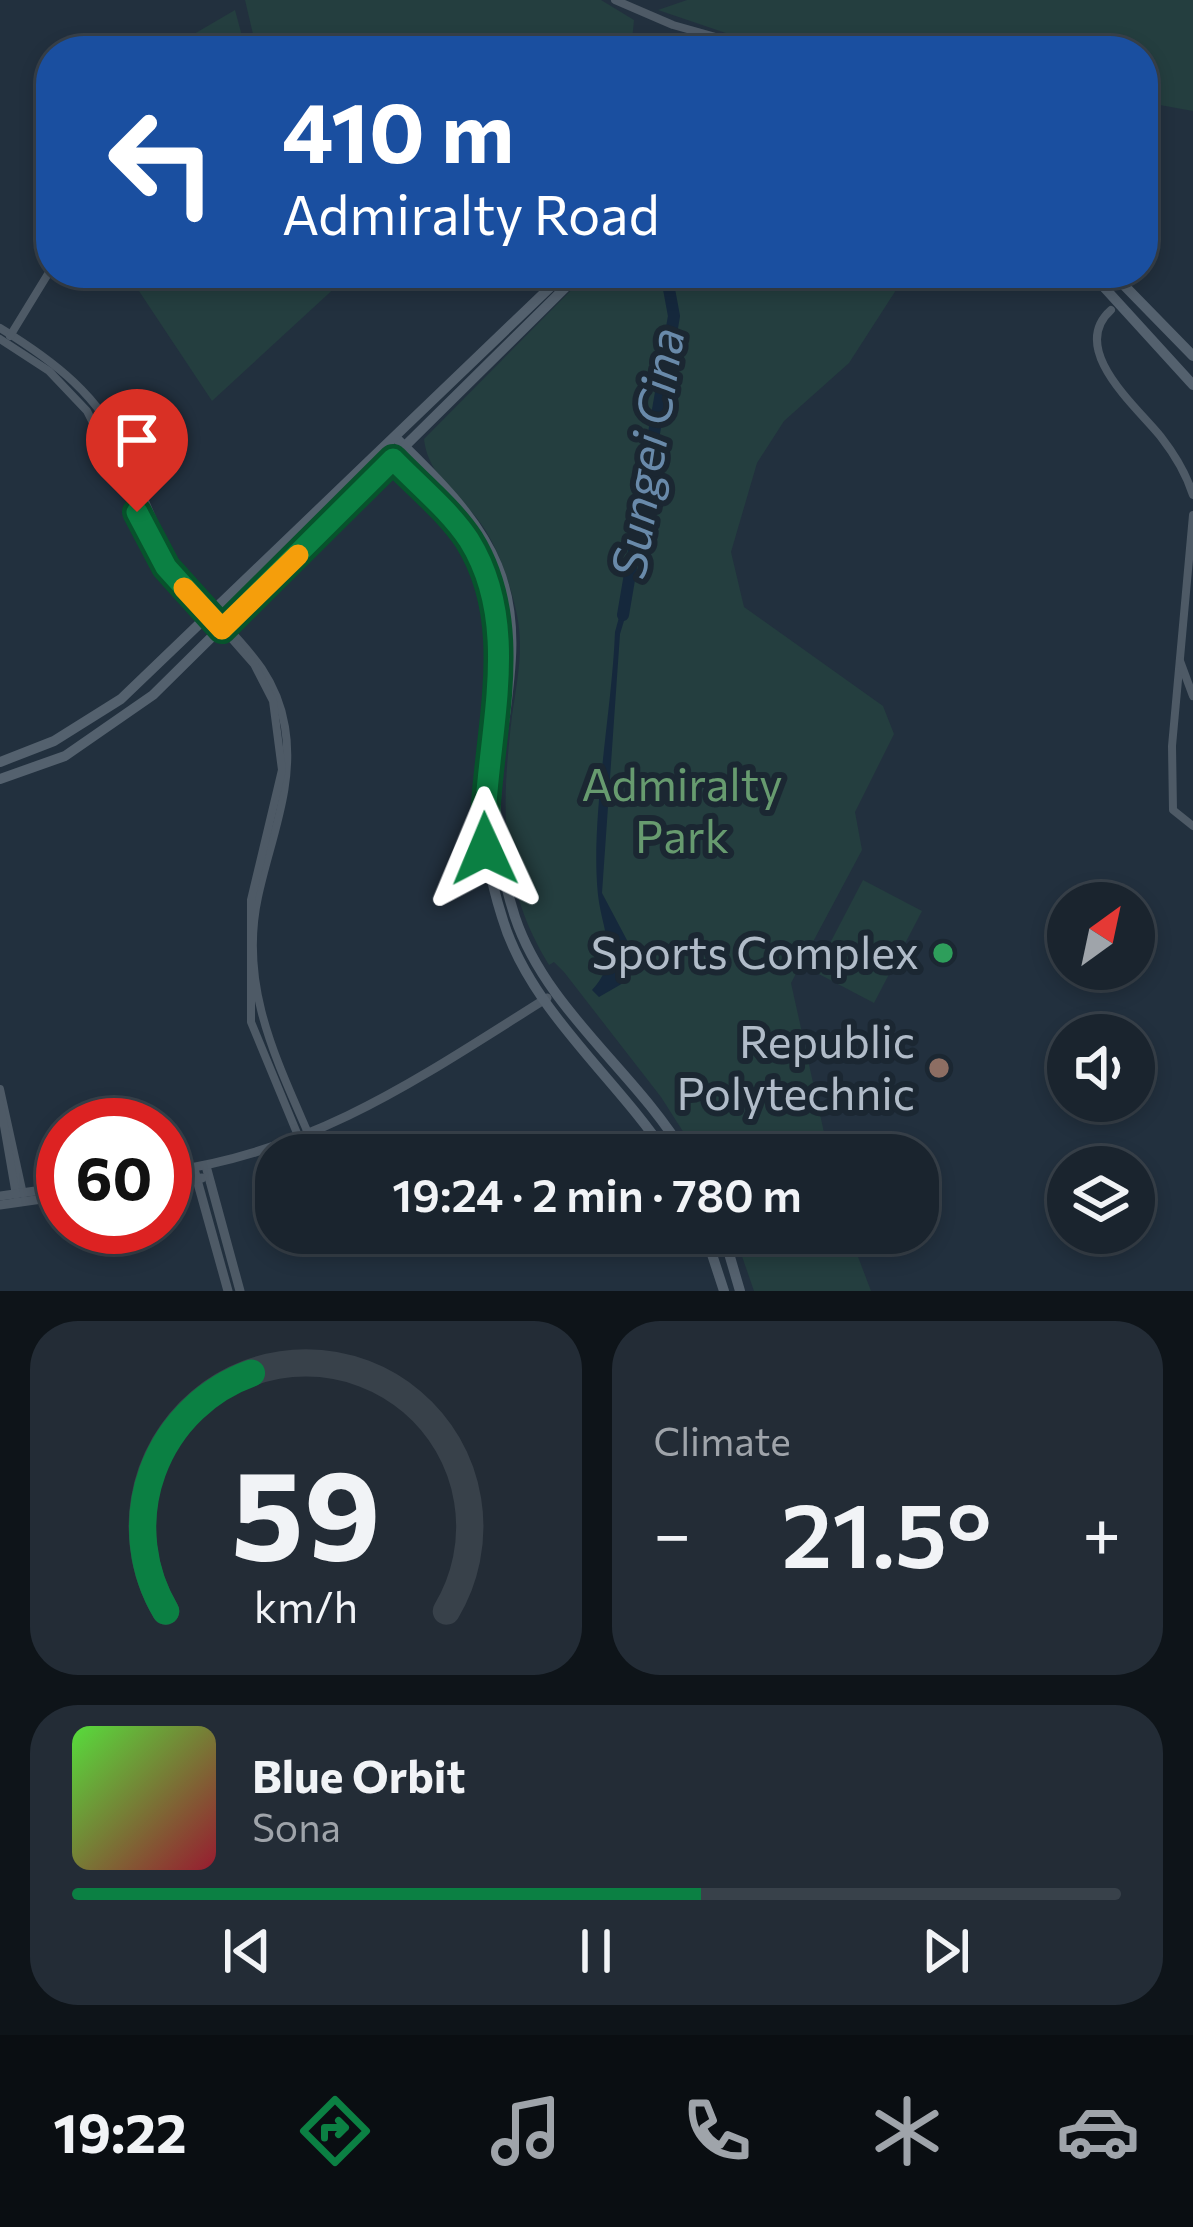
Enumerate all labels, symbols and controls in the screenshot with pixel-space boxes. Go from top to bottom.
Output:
text: 410 m [282,78,514,180]
icon: left [84,84,240,240]
text: Admiralty Road [282,180,660,246]
water label: Sungei Cina [597,323,694,582]
pin [86,389,188,512]
icon: arrive [104,407,170,473]
park label: Admiralty Park [581,755,783,862]
position arrow [422,786,548,912]
north arrow [1047,882,1155,990]
map controls [1047,882,1155,1254]
place label: Sports Complex [591,923,919,978]
marker: Sports Complex [930,940,956,966]
place label: Republic Polytechnic [676,1012,915,1119]
button: sound [1047,1014,1155,1122]
marker: Republic Polytechnic [926,1055,952,1081]
speed limit sign: 60 [36,1098,192,1254]
button: layers [1047,1146,1155,1254]
text: 19:24 · 2 min · 780 m [392,1166,802,1221]
text: Climate [654,1416,791,1464]
text: 59 [231,1433,381,1586]
text: 21.5° [781,1476,992,1587]
text: − [654,1491,691,1572]
text: + [1082,1491,1121,1572]
text: km/h [254,1579,358,1632]
text: Blue Orbit [252,1747,465,1802]
text: Sona [252,1802,341,1850]
icon: previous [214,1918,280,1984]
icon: pause [563,1918,629,1984]
icon: next [913,1918,979,1984]
icon: directions [293,2089,377,2173]
icon: music [484,2089,568,2173]
icon: phone [675,2089,759,2173]
icon: climate [865,2089,949,2173]
icon: car [1056,2089,1140,2173]
text: 19:22 [53,2098,187,2164]

